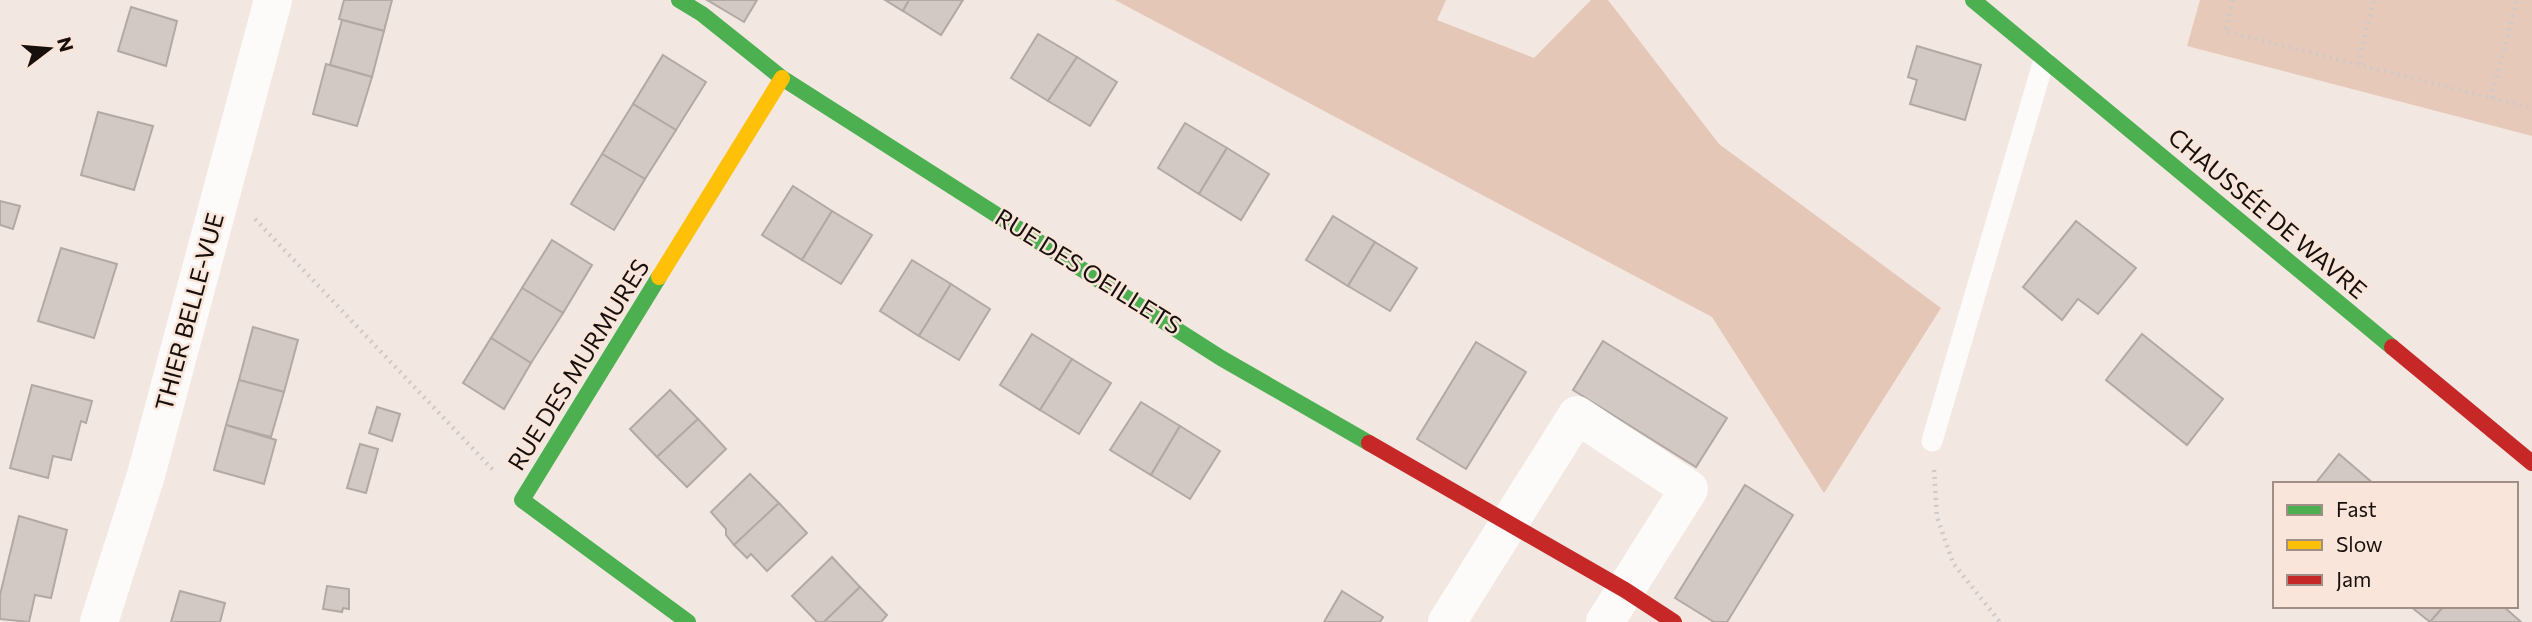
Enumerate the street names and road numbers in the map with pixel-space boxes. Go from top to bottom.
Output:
street label: CHAUSSÉE DE WAVRE [2163,121,2373,304]
street label: RUE DES OEILLETS [990,202,1187,340]
street label: THIER BELLE-VUE [148,210,229,414]
street label: RUE DES MURMURES [501,253,655,475]

